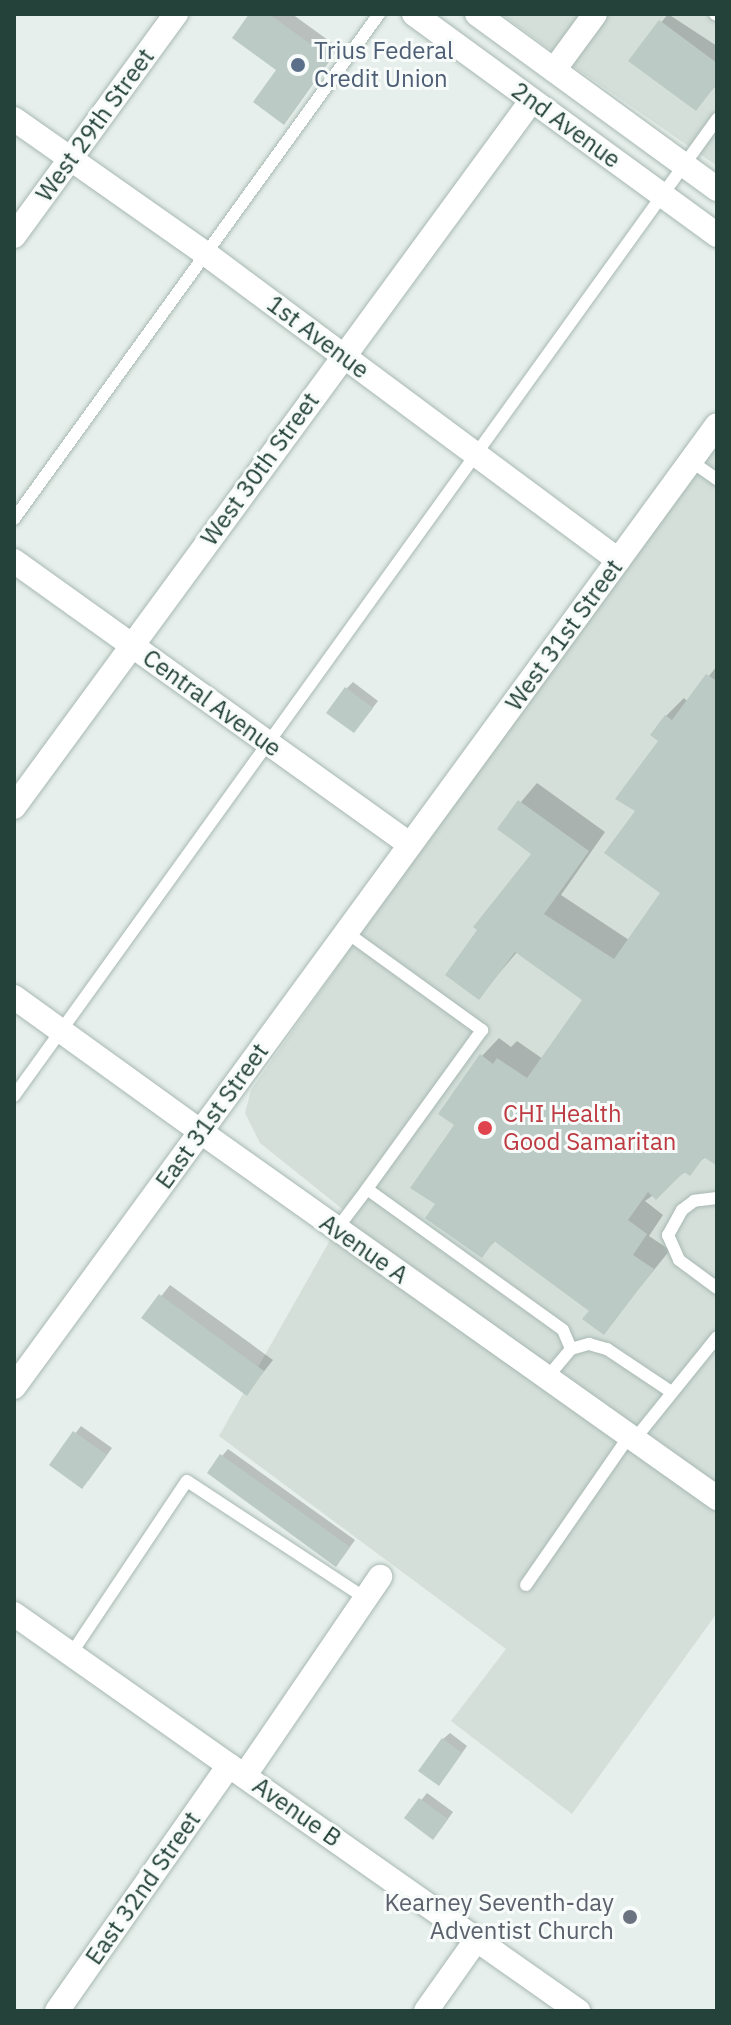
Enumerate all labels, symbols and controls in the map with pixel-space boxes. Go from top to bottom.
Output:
place label: Trius Federal Credit Union [314,37,454,93]
street label: West 29th Street [30,43,160,207]
marker: Trius Federal Credit Union [289,56,307,74]
street label: 2nd Avenue [506,76,626,174]
street label: 1st Avenue [261,289,375,385]
street label: West 30th Street [195,387,325,551]
street label: West 31st Street [499,554,629,716]
street label: Central Avenue [137,643,287,763]
street label: East 31st Street [150,1038,274,1194]
place label: CHI Health Good Samaritan [503,1100,676,1156]
marker: CHI Health Good Samaritan [474,1117,496,1139]
street label: Avenue A [314,1208,414,1290]
street label: Avenue B [247,1771,347,1853]
street label: East 32nd Street [80,1806,206,1970]
place label: Kearney Seventh-day Adventist Church [384,1889,614,1945]
marker: Kearney Seventh-day Adventist Church [621,1908,639,1926]

